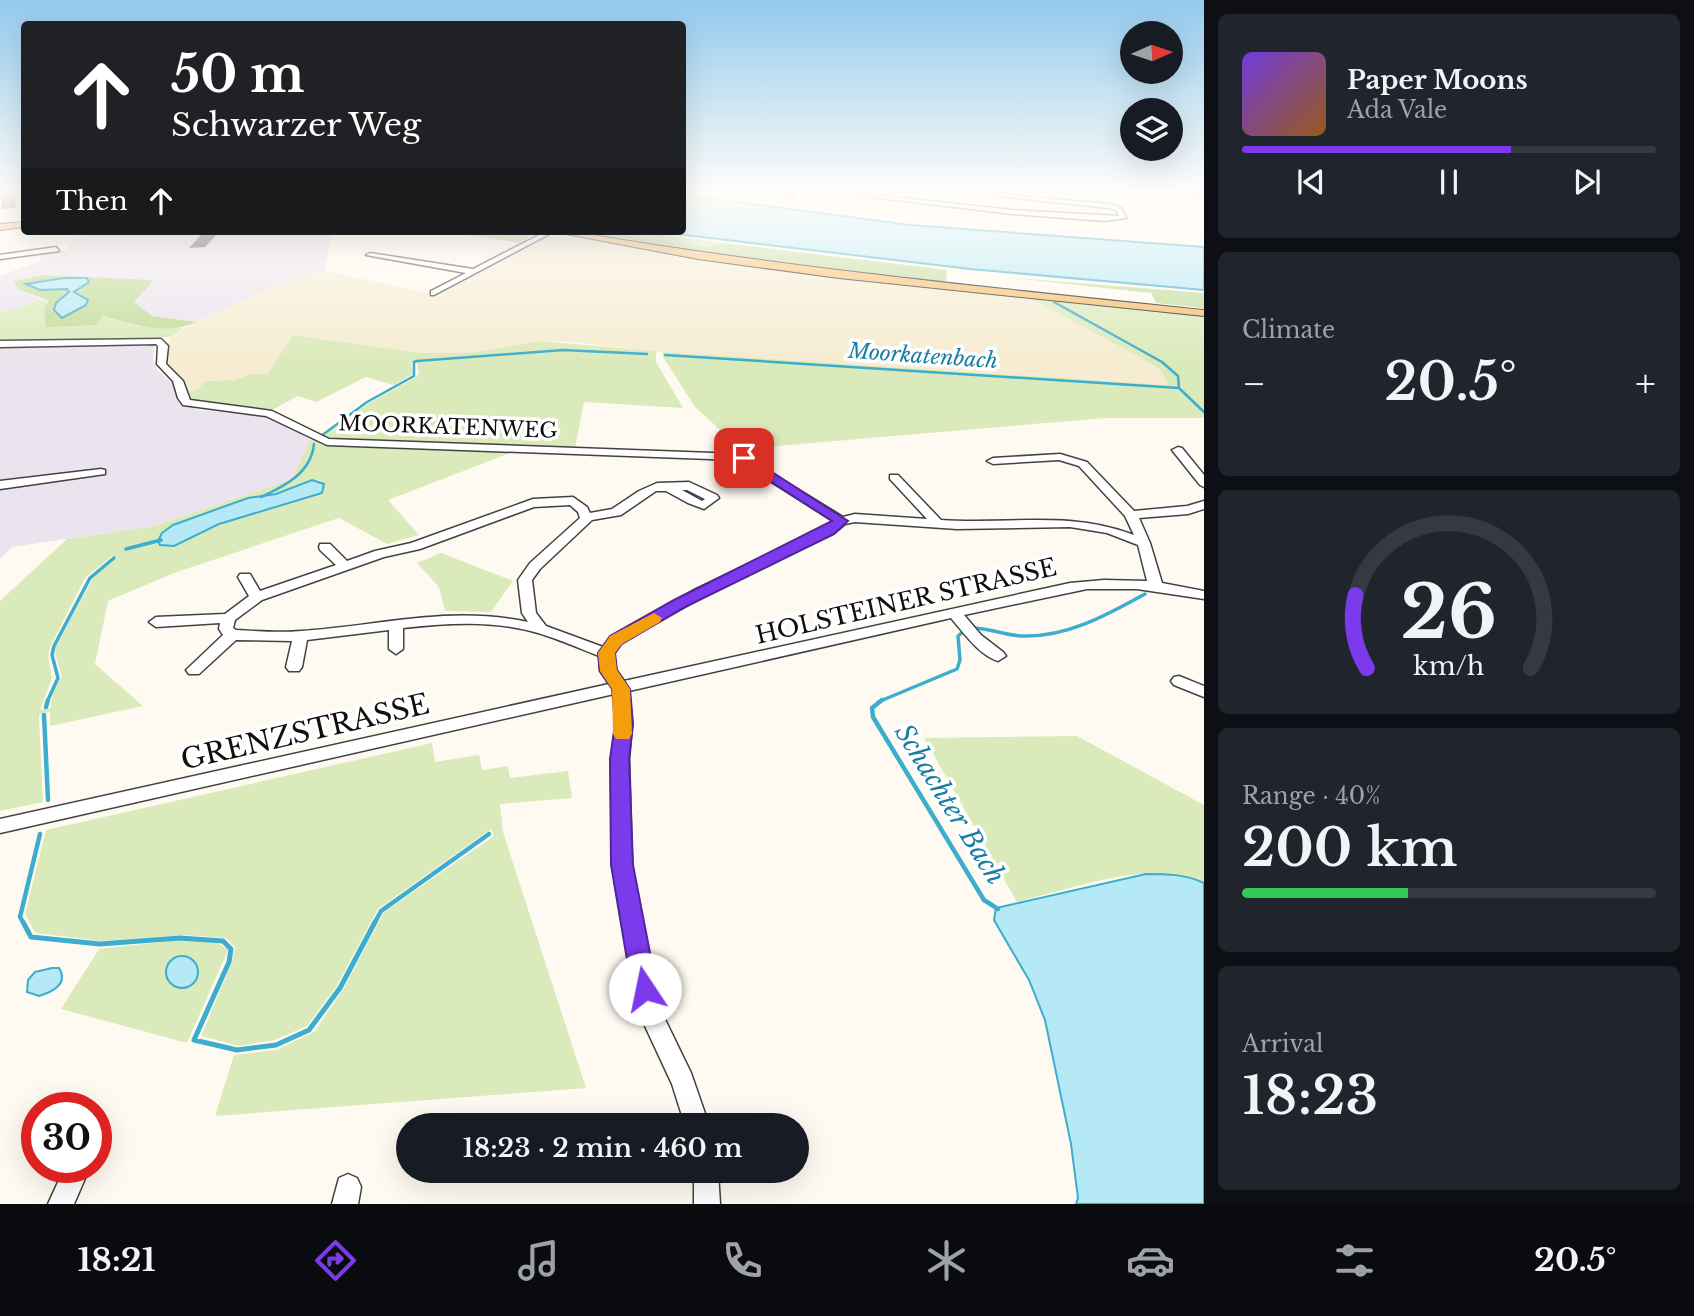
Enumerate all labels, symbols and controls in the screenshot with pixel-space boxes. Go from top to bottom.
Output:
north arrow [1120,21,1183,84]
map controls [1120,21,1183,161]
text: 50 m [171,44,304,105]
icon: ahead [56,49,147,140]
text: Paper Moons [1347,64,1528,96]
text: Ada Vale [1347,96,1447,124]
button: layers [1120,98,1183,161]
text: Schwarzer Weg [171,105,421,145]
icon: previous [1292,163,1330,201]
icon: pause [1430,163,1468,201]
icon: next [1568,163,1606,201]
icon: ahead [142,182,180,220]
text: Then [56,185,128,217]
text: Climate [1242,316,1335,344]
water label: Moorkatenbach [846,338,999,374]
text: 20.5° [1384,350,1517,414]
text: − [1242,360,1266,407]
text: + [1635,360,1656,407]
street label: MOORKATENWEG [338,410,558,444]
pin [714,428,774,488]
icon: arrive [725,439,763,477]
street label: HOLSTEINER STRASSE [753,552,1059,650]
text: 26 [1401,567,1497,658]
text: km/h [1414,651,1484,682]
street label: GRENZSTRASSE [177,686,433,778]
water label: Schachter Bach [888,718,1012,890]
text: Range · 40% [1242,782,1381,810]
text: 200 km [1242,816,1457,880]
position arrow [608,952,682,1026]
text: Arrival [1242,1030,1323,1058]
text: 18:23 [1242,1064,1378,1128]
speed limit sign: 30 [21,1092,112,1183]
text: 18:23 · 2 min · 460 m [463,1132,742,1164]
icon: directions [311,1236,360,1285]
icon: music [514,1236,563,1285]
icon: phone [718,1236,767,1285]
icon: climate [922,1236,971,1285]
icon: car [1126,1236,1175,1285]
icon: filters [1330,1236,1379,1285]
text: 18:21 [77,1240,156,1280]
text: 20.5° [1534,1240,1616,1280]

